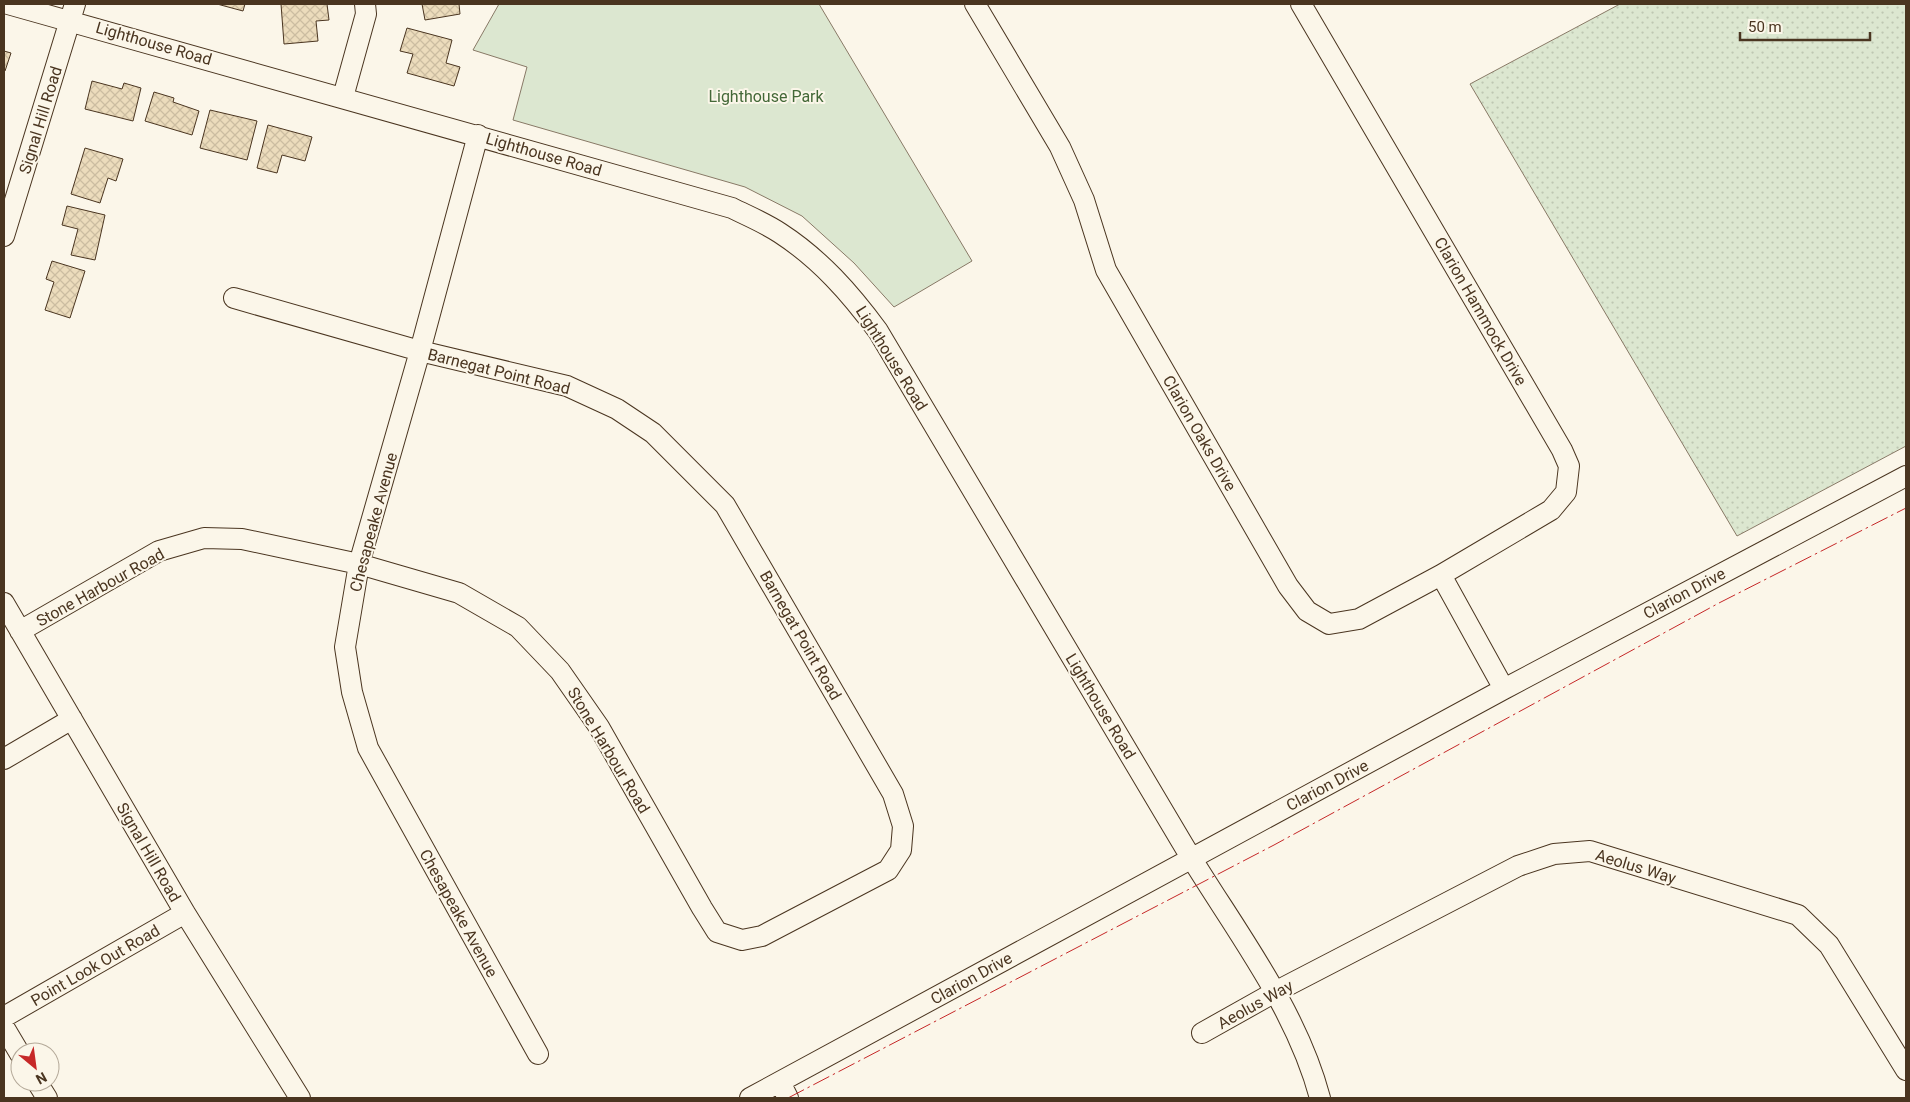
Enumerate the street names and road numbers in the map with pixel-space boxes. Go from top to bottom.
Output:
street label: Lighthouse Road [94,18,214,69]
street label: Signal Hill Road [15,64,66,176]
street label: Lighthouse Road [484,129,604,180]
street label: Clarion Hammock Drive [1430,234,1531,389]
street label: Lighthouse Road [852,302,931,414]
street label: Barnegat Point Road [426,345,572,398]
street label: Clarion Oaks Drive [1159,372,1240,494]
street label: Chesapeake Avenue [346,450,401,594]
street label: Stone Harbour Road [33,544,168,631]
street label: Clarion Drive [1640,564,1729,623]
street label: Barnegat Point Road [756,567,845,703]
street label: Lighthouse Road [1062,650,1140,762]
street label: Stone Harbour Road [563,684,654,817]
street label: Clarion Drive [1283,756,1372,815]
street label: Signal Hill Road [112,799,185,905]
street label: Aeolus Way [1593,845,1679,888]
street label: Chesapeake Avenue [415,846,502,981]
street label: Point Look Out Road [27,921,163,1010]
street label: Clarion Drive [927,948,1015,1009]
street label: Aeolus Way [1214,976,1297,1033]

